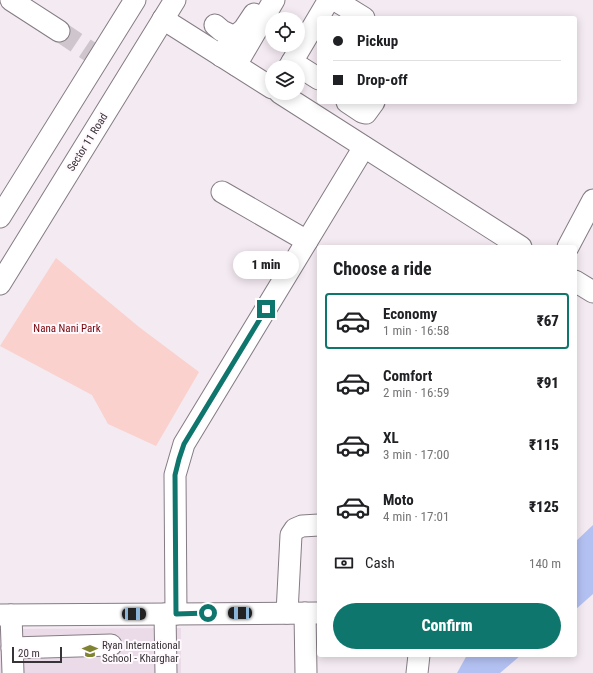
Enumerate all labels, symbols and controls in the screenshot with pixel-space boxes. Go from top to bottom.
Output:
map controls [265,12,305,100]
button: locate [265,12,305,52]
text: Pickup [357,32,398,50]
button: layers [265,60,305,100]
text: Drop-off [357,71,408,89]
street label: Sector 11 Road [64,111,110,174]
callout: 1 min [233,251,299,279]
text: 1 min [252,257,280,272]
text: Choose a ride [333,258,432,279]
route end [257,300,275,318]
icon: car [335,303,371,339]
text: Economy [383,305,437,323]
text: ₹67 [537,312,559,330]
park label: Nana Nani Park [33,322,101,335]
text: 1 min · 16:58 [383,323,449,338]
icon: car [335,365,371,401]
text: Comfort [383,367,432,385]
text: ₹91 [537,374,559,392]
text: 2 min · 16:59 [383,385,449,400]
icon: car [335,427,371,463]
text: XL [383,429,399,447]
text: ₹115 [529,436,559,454]
text: 3 min · 17:00 [383,447,449,462]
icon: car [335,489,371,525]
text: Moto [383,491,414,509]
text: ₹125 [529,498,559,516]
text: 4 min · 17:01 [383,509,449,524]
icon: cash [333,552,355,574]
text: Cash [365,554,395,572]
text: 140 m [529,556,561,571]
button: Confirm [333,603,561,649]
route start [199,604,217,622]
car [228,607,252,619]
car [122,608,146,620]
place label: Ryan International School - Kharghar [102,639,180,665]
school or university icon: Ryan International School - Kharghar [81,642,99,660]
scale bar [12,645,62,664]
text: 20 m [18,647,40,660]

